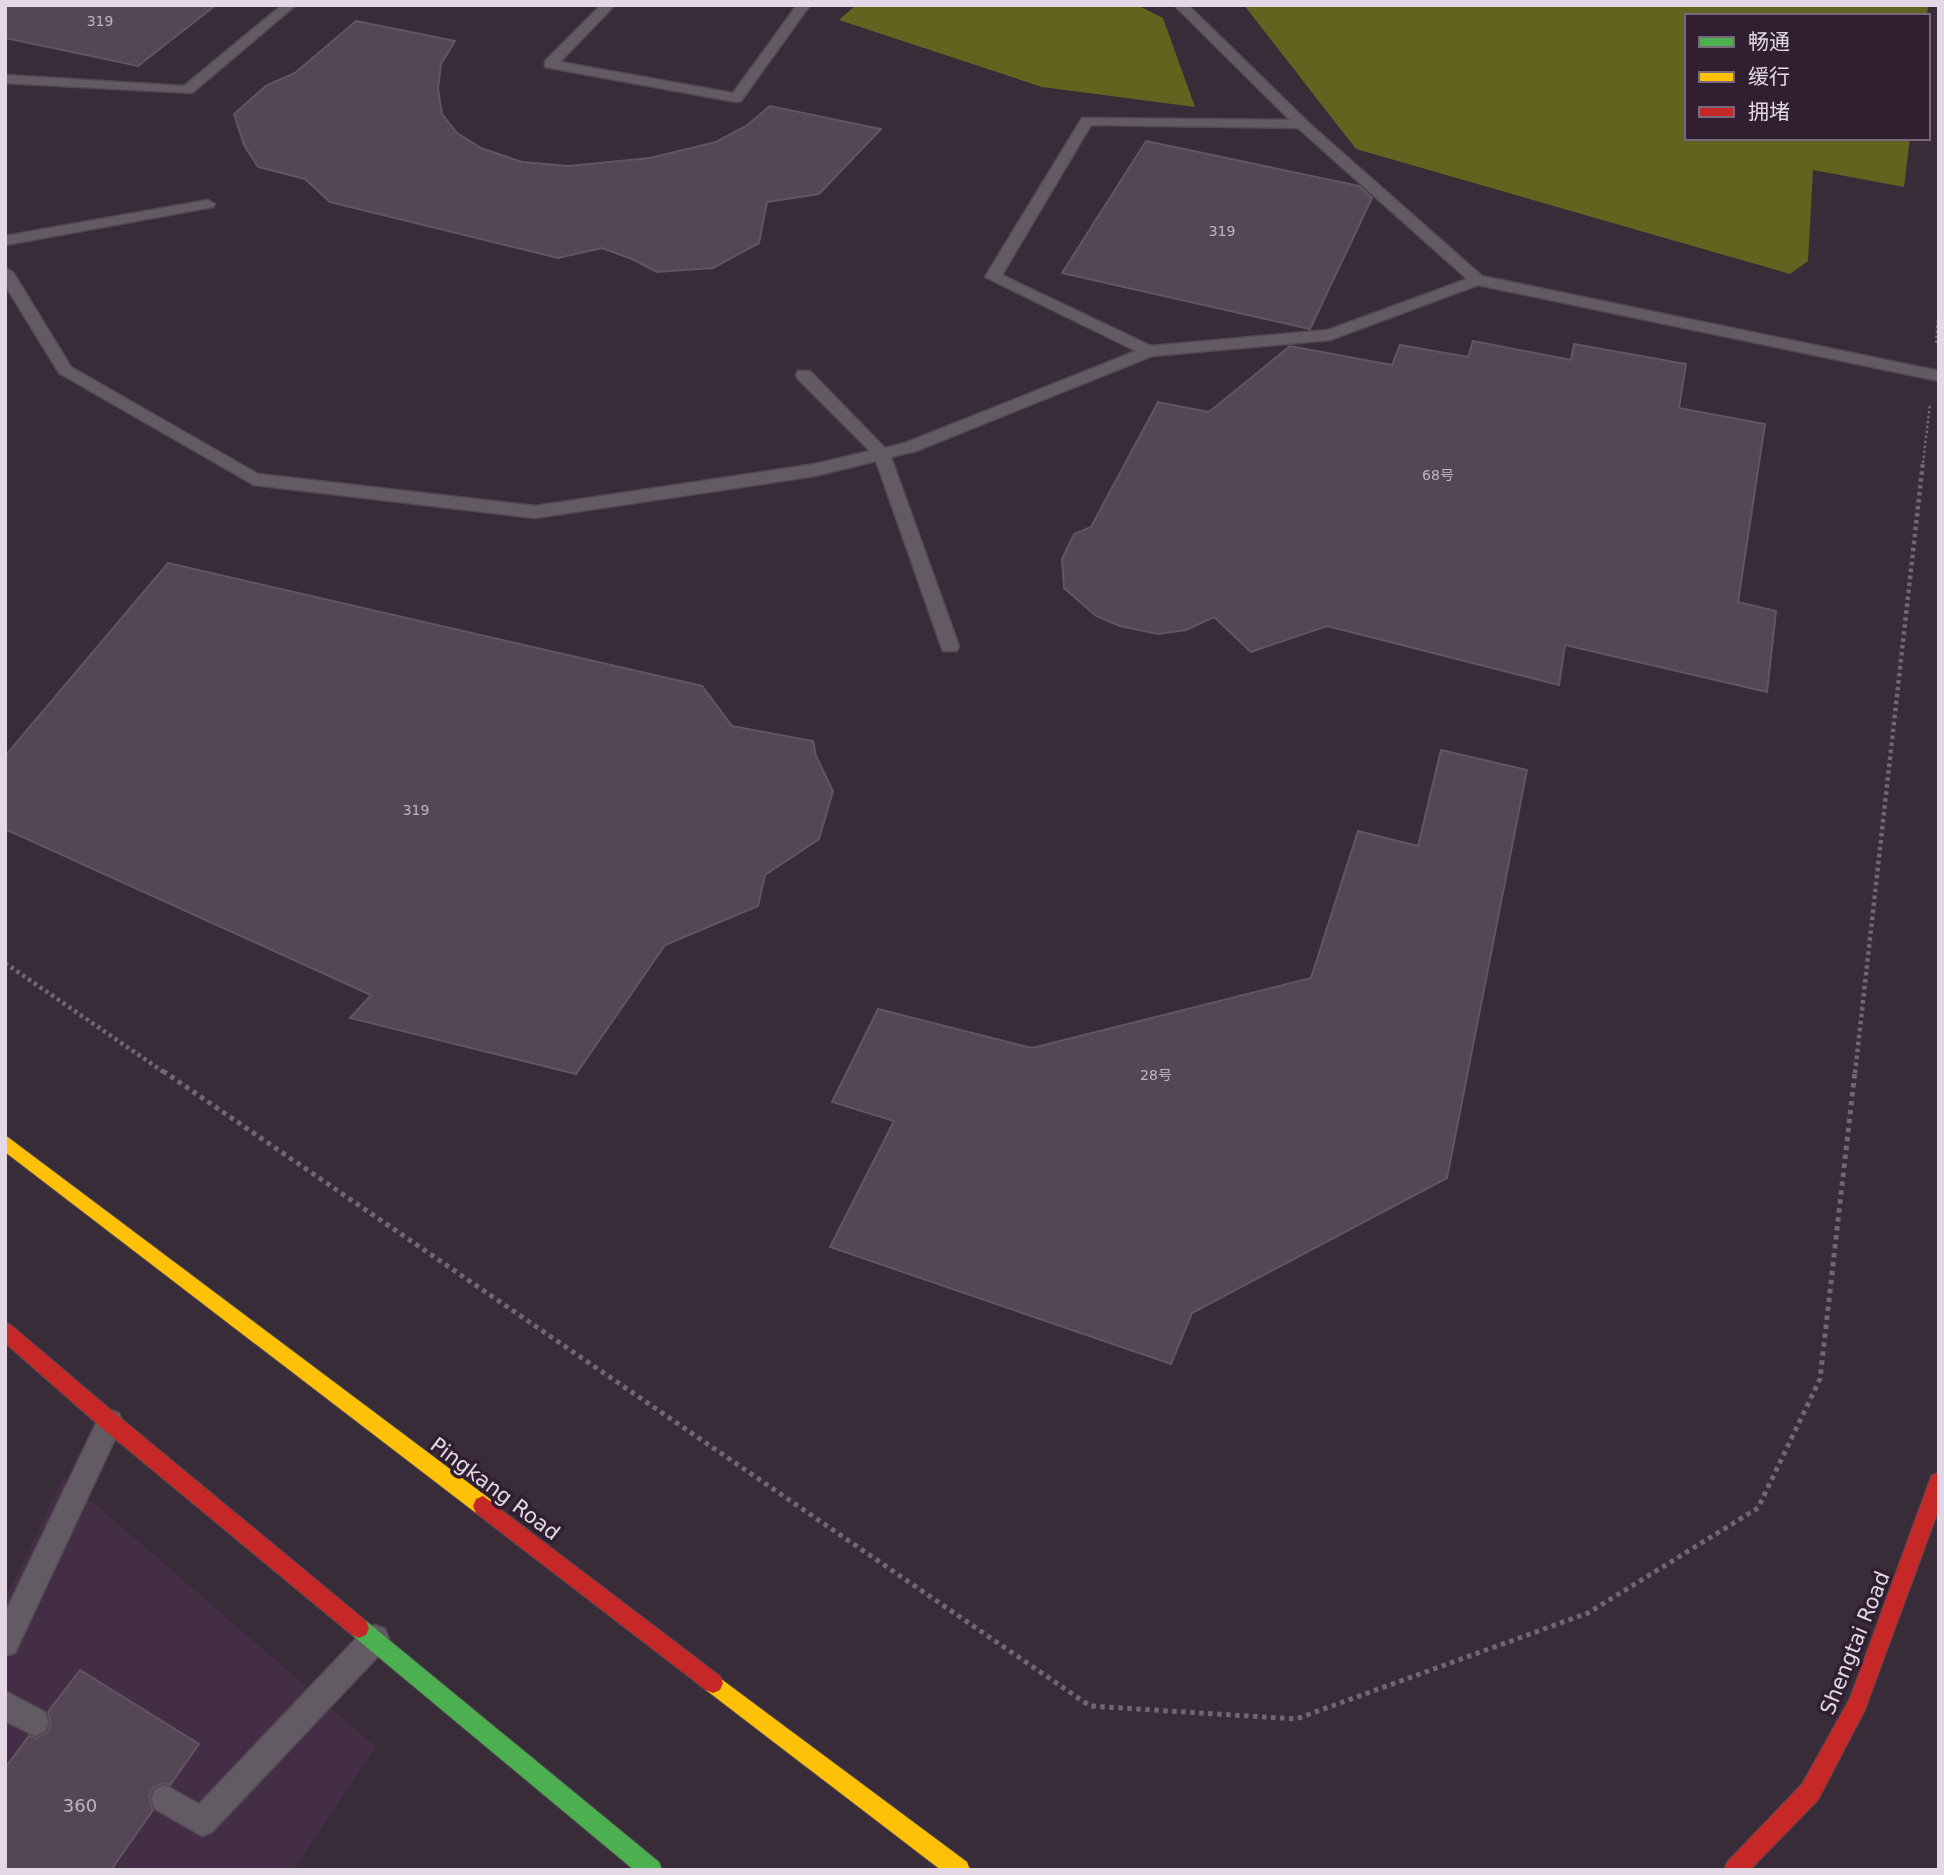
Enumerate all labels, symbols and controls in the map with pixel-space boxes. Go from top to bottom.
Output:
house number: 319 [87,13,113,29]
legend [1685,14,1930,140]
text: 畅通 [1748,30,1790,54]
text: 缓行 [1748,65,1790,89]
text: 拥堵 [1748,100,1790,124]
house number: 319 [1209,223,1235,239]
house number: 68号 [1422,467,1454,483]
house number: 319 [403,802,429,818]
house number: 28号 [1140,1067,1172,1083]
street label: Pingkang Road [426,1433,564,1545]
street label: Shengtai Road [1815,1568,1895,1718]
house number: 360 [63,1795,97,1816]

